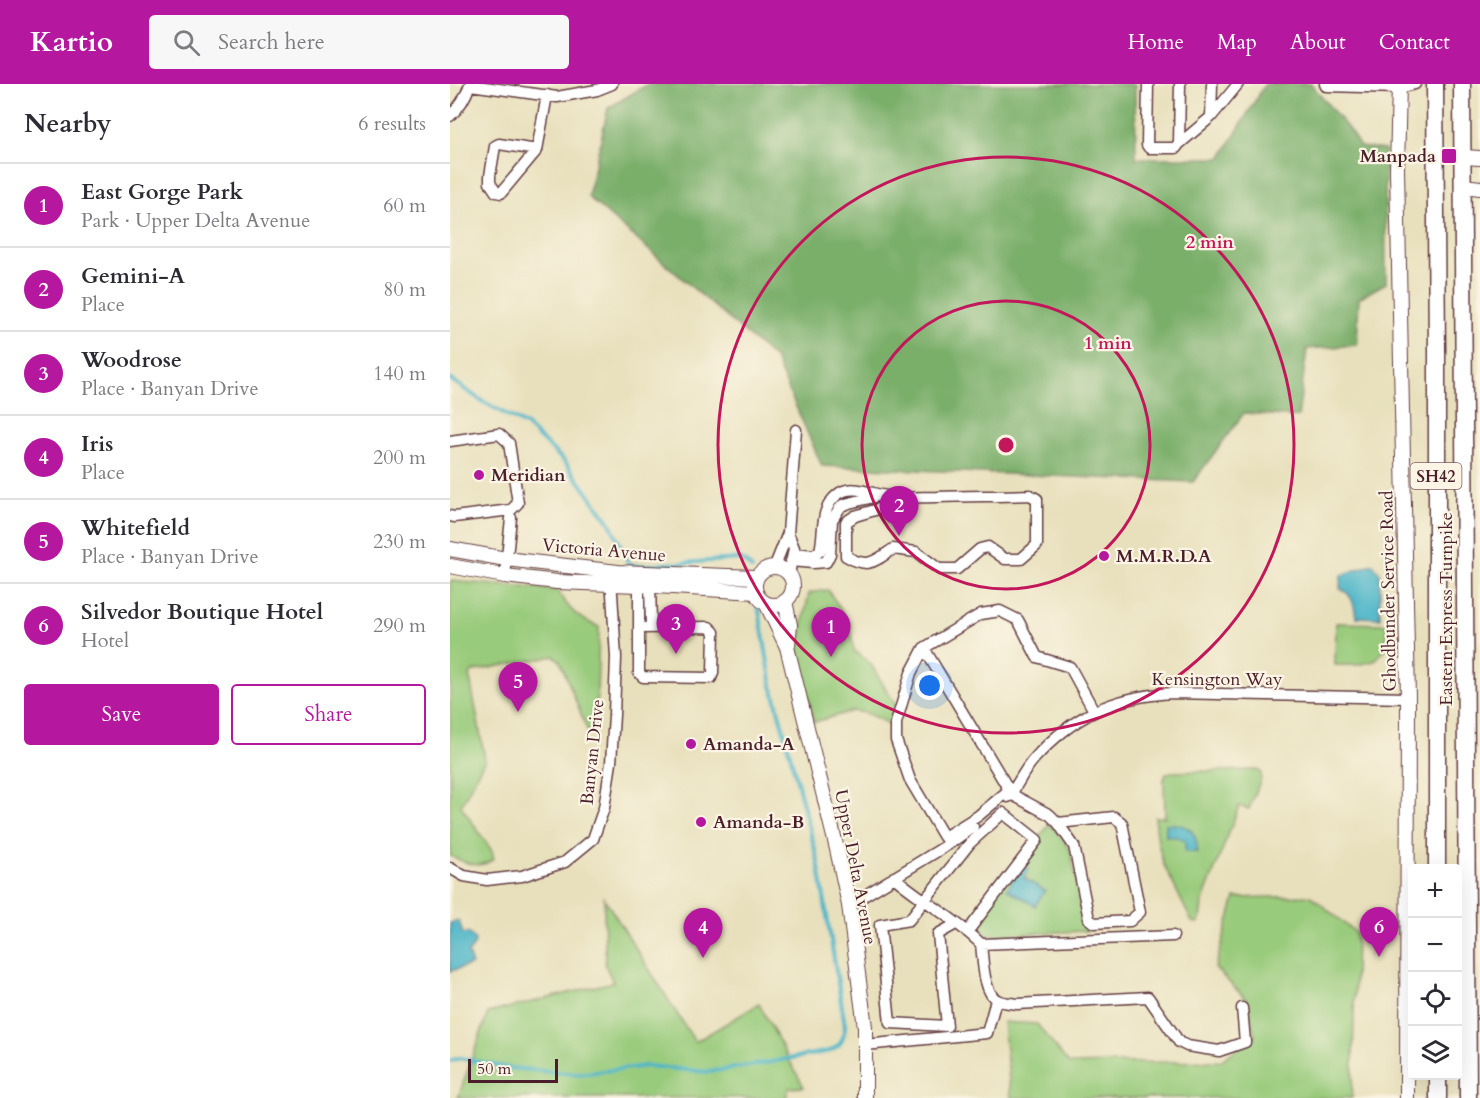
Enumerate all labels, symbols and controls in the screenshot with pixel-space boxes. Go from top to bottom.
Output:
search box [149,15,569,69]
text: Kartio [30,23,113,61]
icon: search [170,26,203,59]
text: Search here [218,27,325,57]
text: Home [1128,28,1184,57]
text: Map [1217,28,1257,57]
text: About [1290,28,1346,57]
text: Contact [1379,28,1450,57]
text: Nearby [24,106,112,141]
text: 6 results [358,110,426,137]
place label: Manpada [1360,144,1436,169]
marker: Manpada [1440,147,1458,165]
text: East Gorge Park [81,177,243,207]
text: 1 [38,192,49,219]
text: 60 m [383,192,426,219]
text: Park · Upper Delta Avenue [81,207,310,234]
text: 2 min [1186,230,1234,255]
text: Gemini-A [81,261,185,291]
text: 2 [38,276,49,303]
text: 80 m [383,276,426,303]
text: Place [81,291,125,318]
text: 1 min [1084,331,1132,356]
text: Woodrose [81,345,182,375]
text: 3 [38,360,49,387]
text: 140 m [373,360,426,387]
text: Place · Banyan Drive [81,375,259,402]
text: Iris [81,429,113,459]
centre of rings [996,435,1016,455]
text: 4 [38,444,49,471]
text: 200 m [373,444,426,471]
text: Place [81,459,125,486]
place label: Meridian [491,463,566,488]
road number: SH42 [1410,463,1462,489]
marker: Meridian [472,468,486,482]
pin: 2 [880,486,918,536]
street label: Ghodbunder Service Road [1374,490,1403,692]
street label: Eastern Express Turnpike [1434,512,1459,706]
text: Whitefield [81,513,190,543]
text: 5 [38,528,49,555]
text: 230 m [373,528,426,555]
street label: Victoria Avenue [541,533,667,568]
text: Place · Banyan Drive [81,543,259,570]
place label: M.M.R.D.A [1116,544,1212,569]
marker: M.M.R.D.A [1097,549,1111,563]
text: Silvedor Boutique Hotel [81,597,323,627]
pin: 3 [656,604,696,654]
pin: 1 [812,608,850,657]
text: 6 [38,612,49,639]
text: 290 m [373,612,426,639]
text: Hotel [81,627,129,654]
pin: 5 [498,662,538,712]
street label: Kensington Way [1152,667,1283,692]
your location [915,671,944,700]
button: Save [24,684,219,745]
button: Share [231,684,426,745]
street label: Banyan Drive [575,698,610,806]
place label: Amanda-A [703,732,795,757]
marker: Amanda-A [684,737,698,751]
street label: Upper Delta Avenue [828,787,883,947]
place label: Amanda-B [713,810,804,835]
marker: Amanda-B [694,815,708,829]
map controls [1408,864,1462,1080]
button: + [1408,864,1462,918]
pin: 4 [684,908,722,958]
pin: 6 [1360,908,1398,957]
button: − [1408,918,1462,972]
button: locate [1408,972,1462,1026]
button: layers [1408,1026,1462,1080]
scale bar [468,1056,558,1084]
text: 50 m [477,1058,511,1080]

